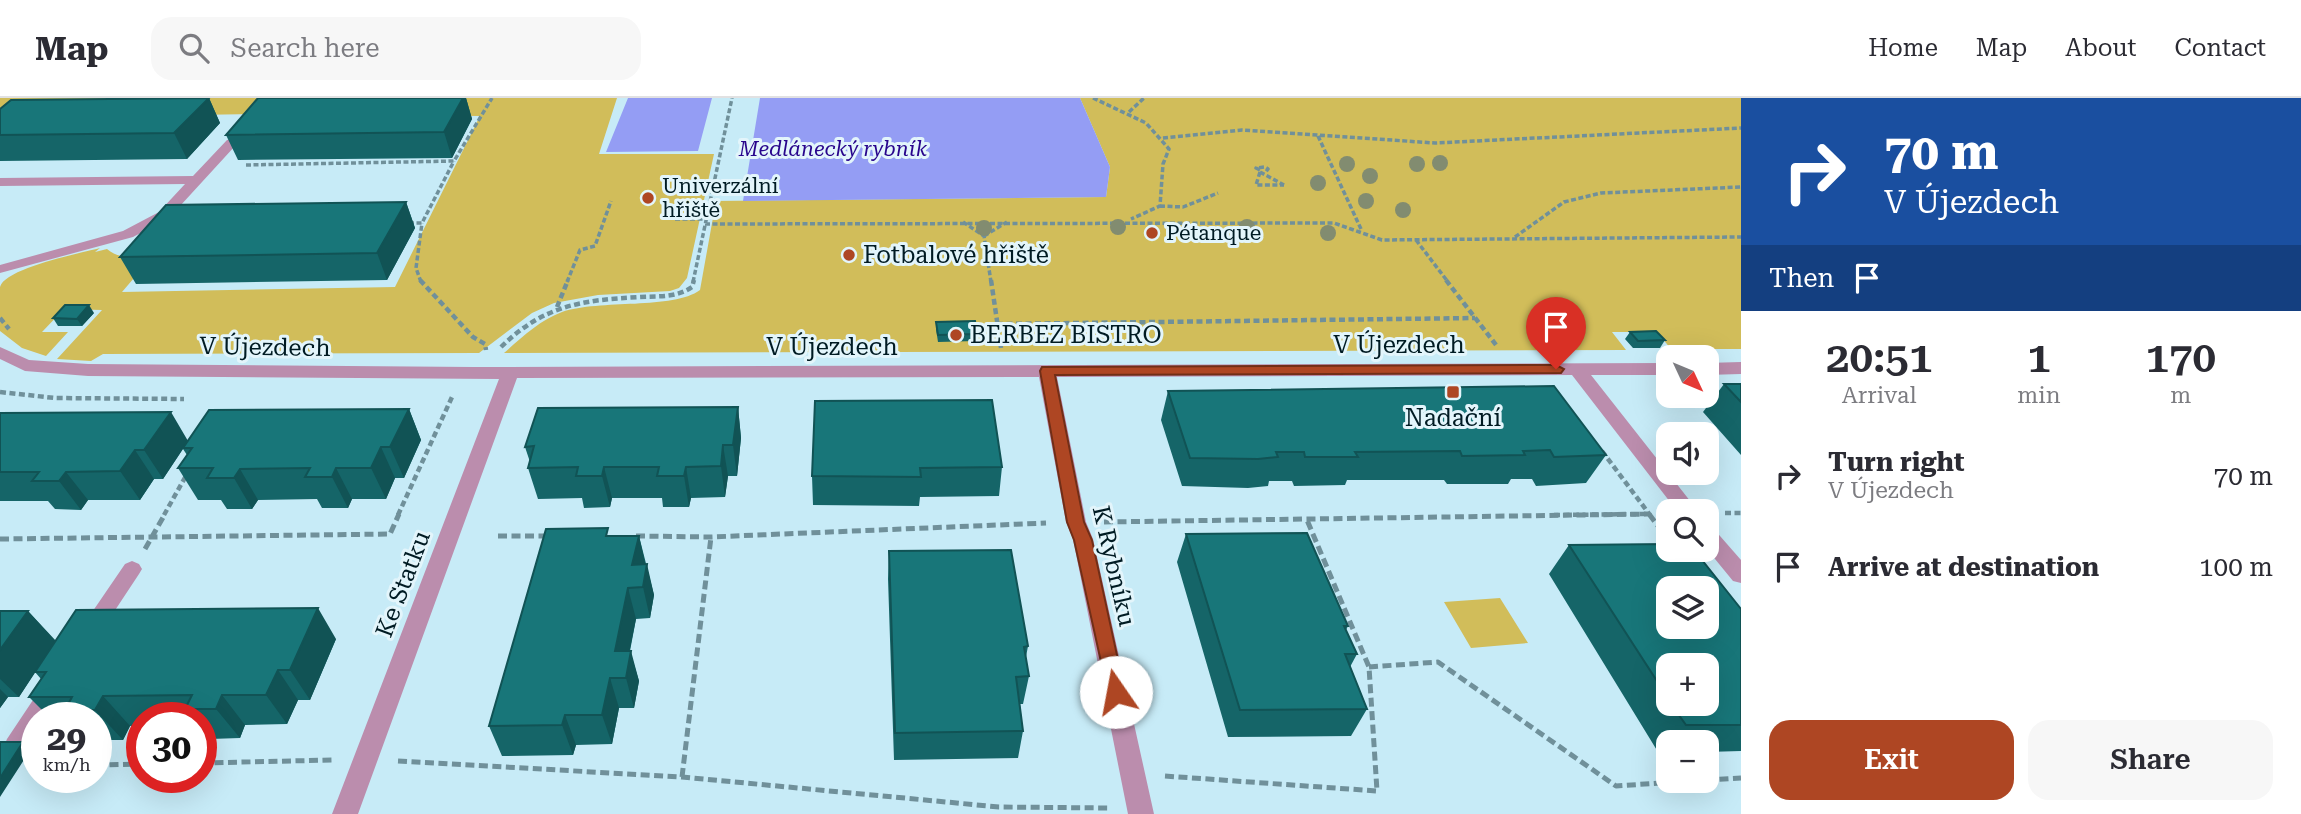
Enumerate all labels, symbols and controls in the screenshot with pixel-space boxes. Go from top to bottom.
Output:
search box [151,17,641,80]
text: Map [35,29,109,68]
icon: search [175,29,213,67]
text: Search here [231,33,380,63]
text: Home [1868,34,1938,62]
text: Map [1976,34,2027,62]
text: About [2065,34,2136,62]
text: Contact [2174,34,2266,62]
text: 70 m [1884,124,1999,181]
icon: right [1769,126,1860,217]
water label: Medlánecký rybník [738,137,928,161]
place label: Univerzální hřiště [662,174,779,222]
text: V Újezdech [1884,183,2059,221]
marker: Univerzální hřiště [640,190,656,206]
place label: Pétanque [1166,221,1261,245]
marker: Pétanque [1144,225,1160,241]
place label: Fotbalové hřiště [863,241,1049,269]
marker: Fotbalové hřiště [841,247,857,263]
icon: arrive [1848,259,1886,297]
text: Then [1769,263,1834,293]
pin [1526,297,1586,369]
icon: arrive [1537,308,1575,346]
place label: BERBEZ BISTRO [970,321,1162,349]
marker: BERBEZ BISTRO [948,327,964,343]
street label: V Újezdech [1333,330,1465,359]
street label: V Újezdech [199,331,331,362]
street label: V Újezdech [766,332,898,361]
text: 20:51 [1826,333,1932,382]
text: 1 [2027,333,2051,382]
text: 170 [2145,333,2216,382]
north arrow [1656,345,1718,408]
map controls [1656,345,1719,793]
text: Arrival [1842,382,1917,409]
text: min [2017,382,2061,409]
text: m [2170,382,2191,409]
marker: Nadační [1445,384,1461,400]
place label: Nadační [1405,404,1501,432]
button: sound [1656,422,1719,485]
text: Turn right [1828,447,1964,477]
icon: right [1769,457,1807,495]
text: 70 m [2214,461,2273,491]
text: V Újezdech [1828,477,1954,504]
button: search [1656,499,1719,562]
street label: K Rybníku [1087,503,1141,629]
street label: Ke Statku [370,527,436,641]
icon: arrive [1769,548,1807,586]
text: Arrive at destination [1828,552,2099,582]
text: 100 m [2199,552,2273,582]
button: layers [1656,576,1719,639]
button: + [1656,653,1719,716]
position arrow [1079,655,1153,729]
speed limit sign: 30 [126,702,217,793]
text: 29 [47,718,86,759]
button: Exit [1769,720,2014,800]
button: Share [2028,720,2273,800]
button: − [1656,730,1719,793]
text: km/h [42,754,91,775]

